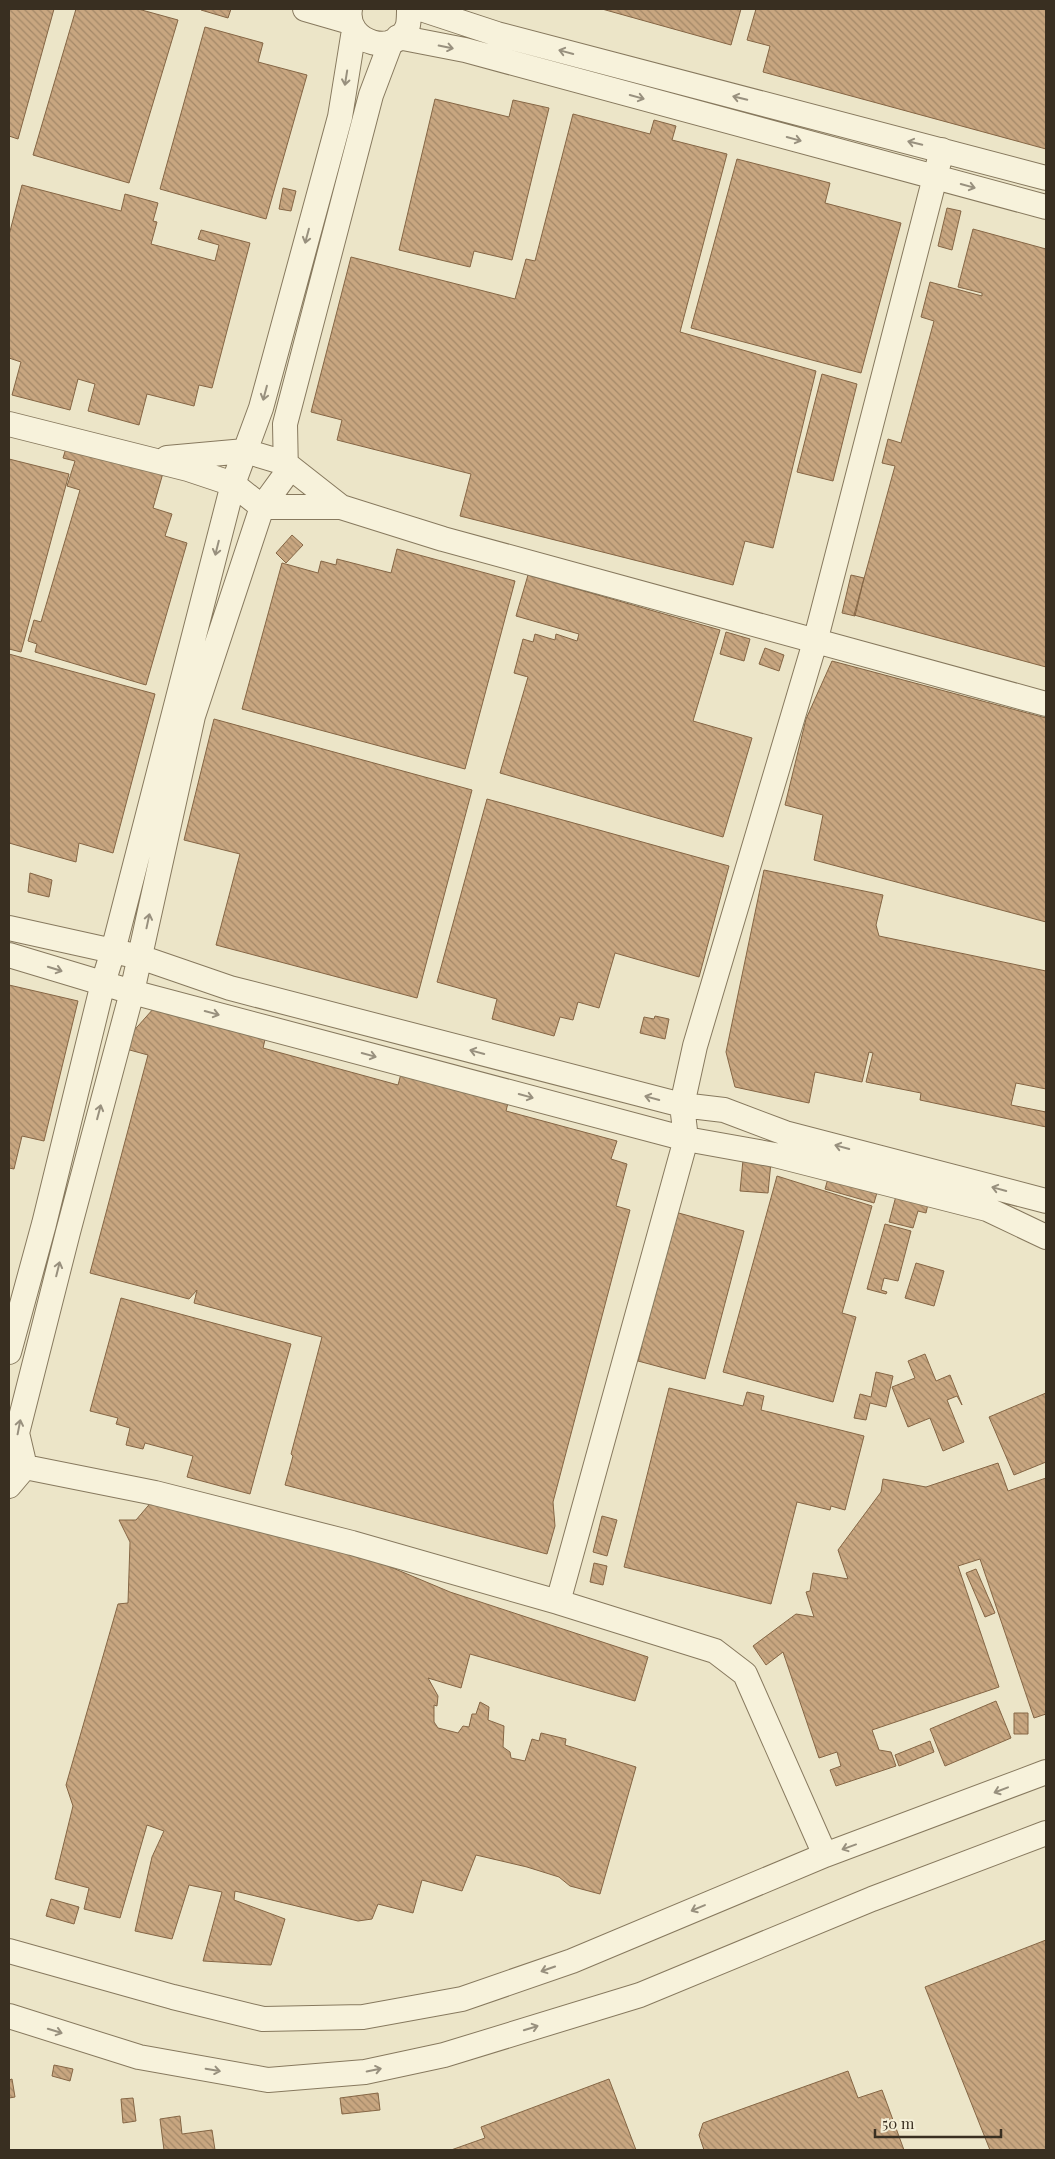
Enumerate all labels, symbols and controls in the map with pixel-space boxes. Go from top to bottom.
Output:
one-way arrow [438,42,454,52]
one-way arrow [559,47,575,56]
one-way arrow [341,70,351,86]
one-way arrow [629,93,645,102]
one-way arrow [733,93,749,102]
one-way arrow [786,135,802,145]
one-way arrow [907,138,923,147]
one-way arrow [959,182,975,192]
one-way arrow [302,228,312,244]
one-way arrow [260,384,269,400]
one-way arrow [211,539,221,555]
one-way arrow [144,913,153,929]
one-way arrow [47,965,63,975]
one-way arrow [203,1009,219,1018]
one-way arrow [470,1047,486,1057]
one-way arrow [360,1050,376,1060]
one-way arrow [518,1092,534,1102]
one-way arrow [644,1092,660,1102]
one-way arrow [95,1105,104,1121]
one-way arrow [834,1142,850,1152]
one-way arrow [992,1183,1008,1193]
one-way arrow [54,1262,63,1278]
one-way arrow [15,1420,25,1436]
one-way arrow [994,1786,1009,1795]
one-way arrow [841,1843,857,1852]
one-way arrow [691,1904,706,1914]
one-way arrow [540,1965,556,1975]
one-way arrow [522,2023,538,2033]
one-way arrow [47,2026,63,2036]
one-way arrow [204,2065,220,2075]
one-way arrow [365,2065,381,2074]
scale bar [875,2106,1001,2138]
text: 50 m [882,2113,915,2133]

